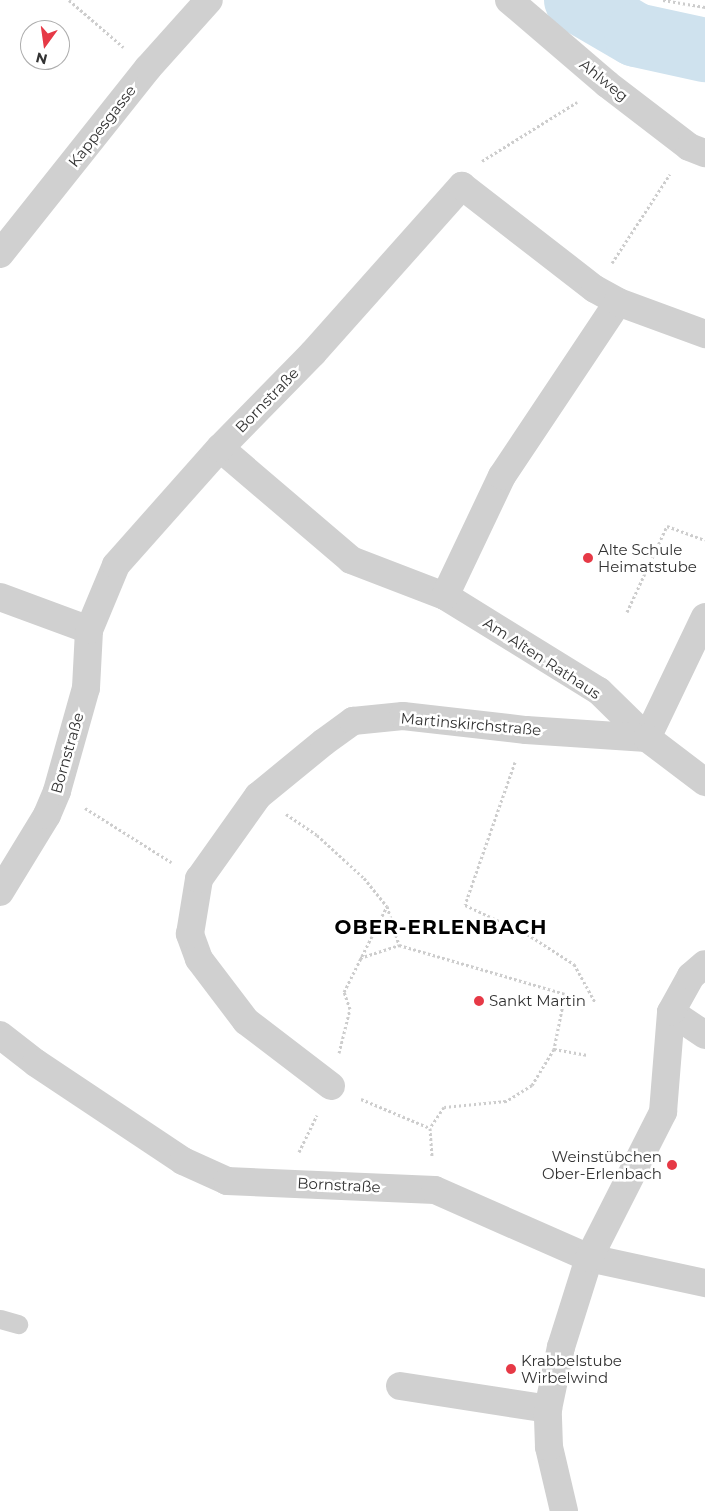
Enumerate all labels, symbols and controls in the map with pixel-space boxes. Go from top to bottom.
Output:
north arrow [20,20,70,70]
text: N [34,48,49,69]
street label: Ahlweg [576,55,632,105]
street label: Kappesgasse [64,82,140,170]
street label: Bornstraße [232,364,302,436]
place label: Alte Schule Heimatstube [598,540,697,575]
marker: Alte Schule Heimatstube [582,552,594,564]
street label: Am Alten Rathaus [480,613,604,703]
street label: Martinskirchstraße [400,709,542,739]
street label: Bornstraße [47,710,87,796]
district label: OBER-ERLENBACH [333,915,549,939]
place label: Sankt Martin [489,992,586,1010]
marker: Sankt Martin [473,995,485,1007]
place label: Weinstübchen Ober-Erlenbach [542,1147,662,1182]
marker: Weinstübchen Ober-Erlenbach [666,1159,678,1171]
street label: Bornstraße [297,1174,381,1196]
place label: Krabbelstube Wirbelwind [521,1351,622,1386]
marker: Krabbelstube Wirbelwind [505,1363,517,1375]

